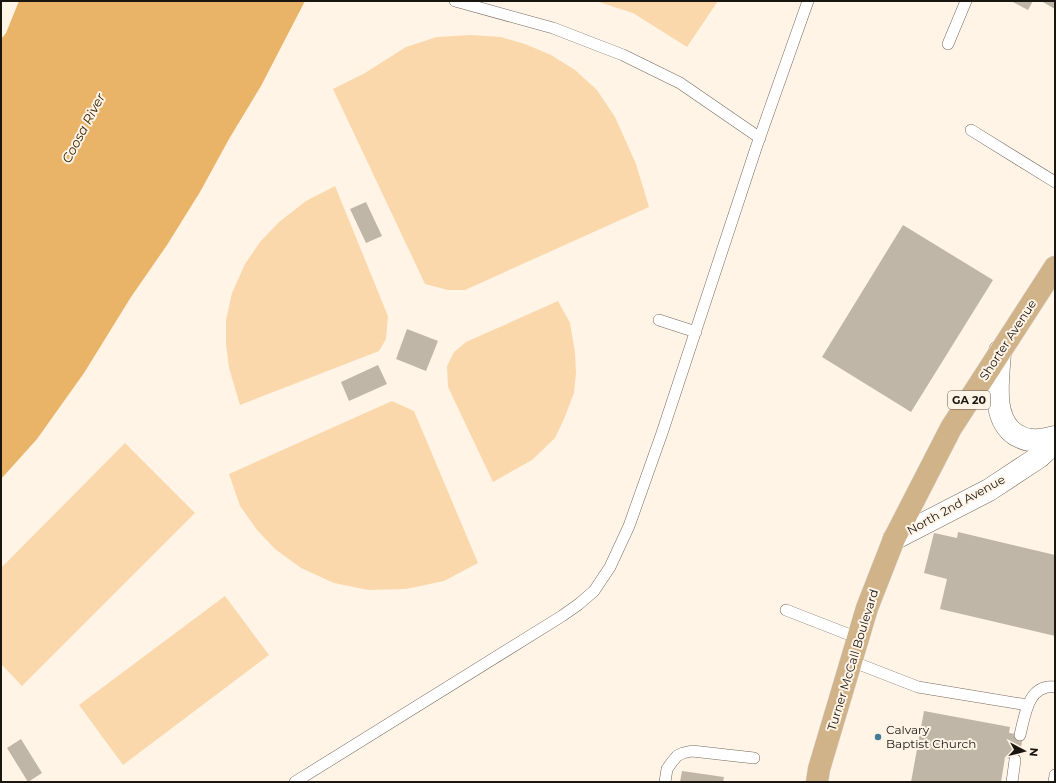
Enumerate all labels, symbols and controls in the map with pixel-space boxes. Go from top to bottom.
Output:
water label: Coosa River [58,90,108,166]
street label: Shorter Avenue [976,297,1039,383]
road number: GA 20 [948,391,990,409]
street label: North 2nd Avenue [904,471,1007,538]
street label: Turner McCall Boulevard [824,587,881,732]
place label: Calvary Baptist Church [886,722,976,751]
north arrow [1004,731,1044,771]
marker: Calvary Baptist Church [873,732,883,742]
text: N [1026,747,1041,757]

